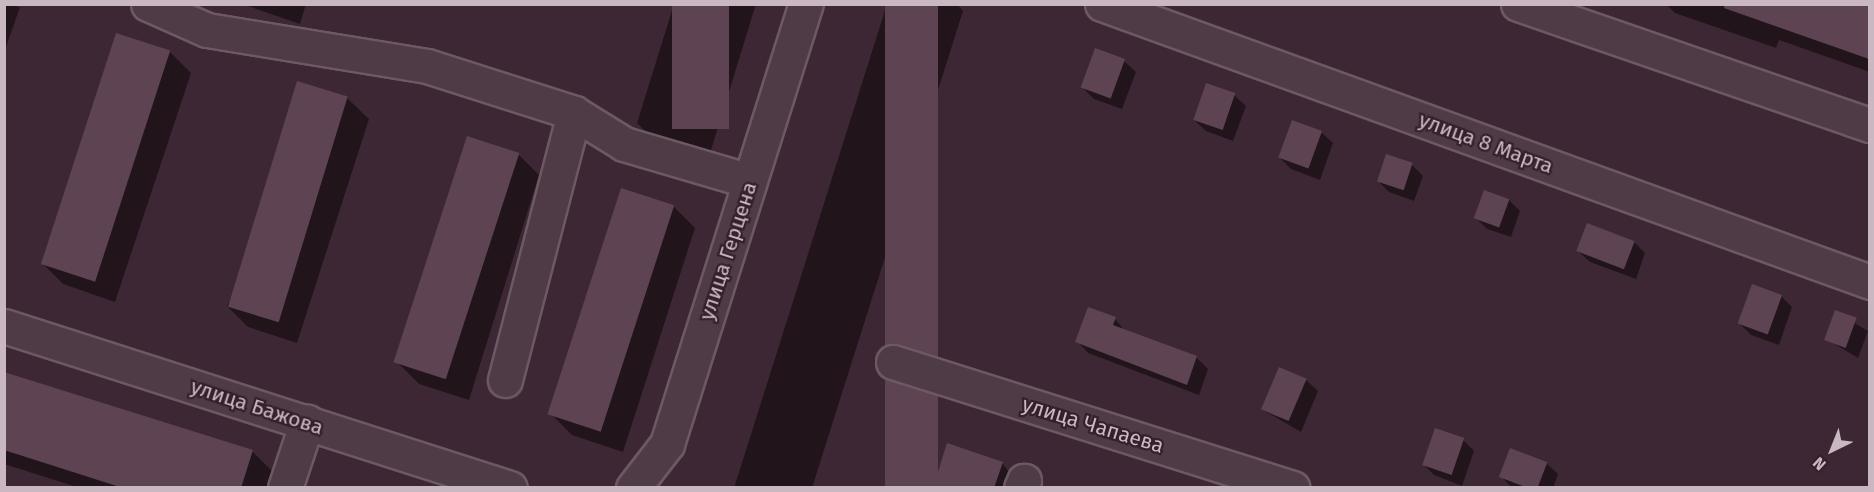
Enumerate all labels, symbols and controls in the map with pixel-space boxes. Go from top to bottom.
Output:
street label: улица 8 Марта [1415,107,1557,179]
street label: улица Герцена [694,179,762,323]
street label: улица Бажова [188,374,326,440]
street label: улица Чапаева [1019,392,1167,458]
north arrow [1802,420,1862,480]
text: N [1809,453,1830,474]

